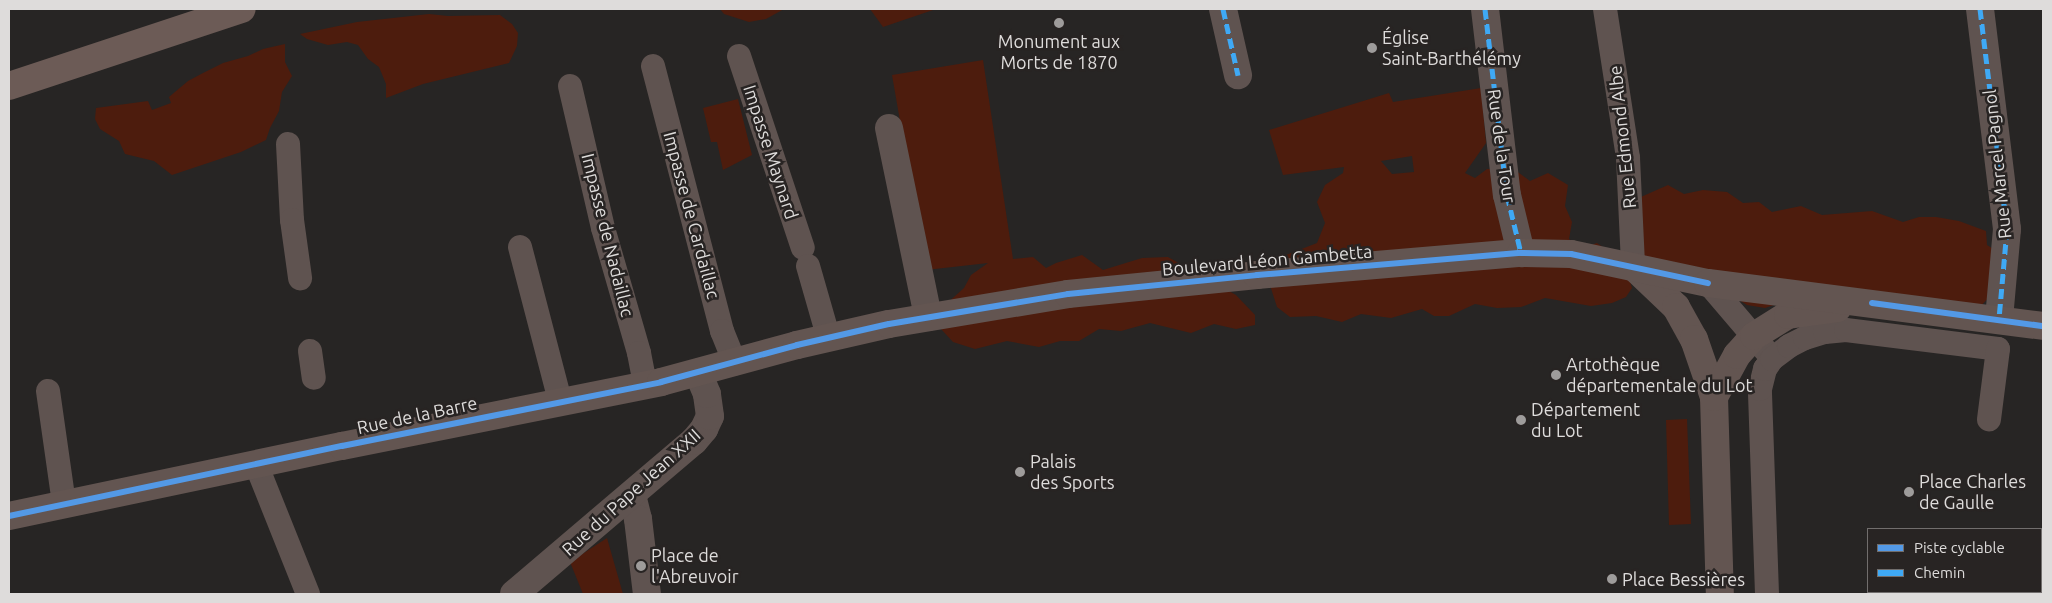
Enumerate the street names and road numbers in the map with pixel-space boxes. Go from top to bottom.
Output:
street label: Rue Edmond Albe [1604,64,1640,210]
street label: Impasse Maynard [739,82,803,222]
street label: Rue de la Tour [1483,88,1521,204]
street label: Rue Marcel Pagnol [1978,88,2016,240]
street label: Impasse de Cardaillac [659,129,725,301]
street label: Impasse de Nadaillac [577,151,639,319]
street label: Boulevard Léon Gambetta [1161,240,1373,280]
street label: Rue de la Barre [355,392,479,438]
street label: Rue du Pape Jean XXII [557,424,705,560]

